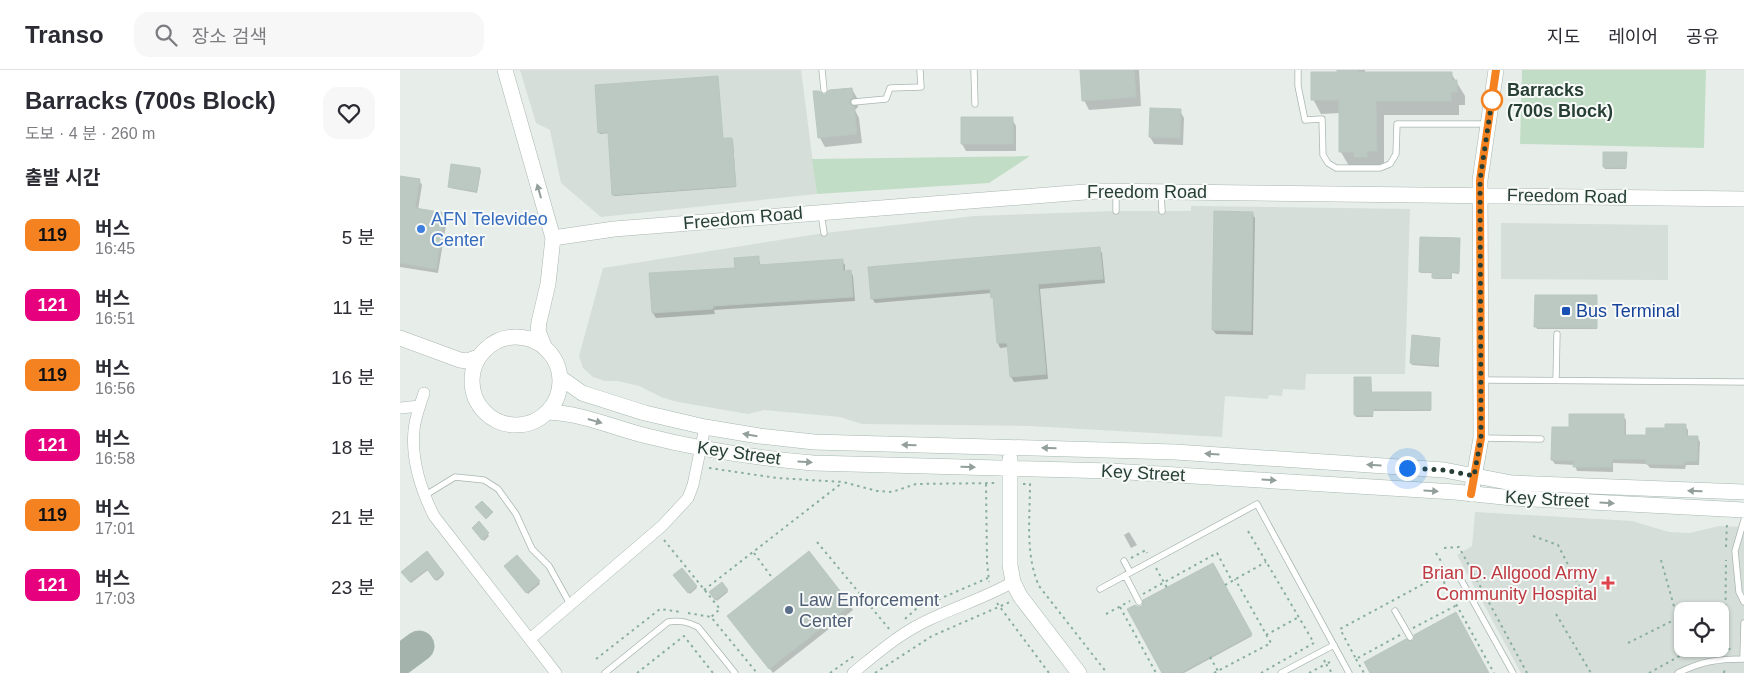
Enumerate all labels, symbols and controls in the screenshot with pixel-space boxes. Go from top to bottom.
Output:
search box [134,12,484,57]
text: Transo [25,21,104,48]
icon: search [152,21,180,49]
text: 장소 검색 [192,26,267,47]
text: 지도 [1547,27,1580,47]
text: 레이어 [1608,27,1658,47]
text: 공유 [1686,27,1719,47]
place label: Barracks (700s Block) [1507,80,1613,121]
text: Barracks (700s Block) [25,87,276,114]
button: heart [323,87,375,139]
marker: Barracks (700s Block) [1481,89,1503,111]
text: 도보 · 4 분 · 260 m [25,125,155,142]
text: 출발 시간 [25,167,100,188]
street label: Freedom Road [1087,182,1207,202]
one-way arrow [535,184,543,199]
street label: Freedom Road [1507,185,1627,207]
street label: Freedom Road [682,203,804,233]
place label: AFN Televideo Center [431,209,548,250]
text: 버스 [95,218,130,239]
marker: AFN Televideo Center [415,223,427,235]
text: 119 [38,225,67,245]
text: 5 분 [342,227,375,248]
text: 16:45 [95,240,135,257]
text: 버스 [95,288,130,309]
text: 121 [37,295,68,315]
text: 11 분 [333,297,375,318]
place label: Bus Terminal [1576,301,1680,321]
marker: Bus Terminal [1560,305,1572,317]
text: 16:51 [95,310,135,327]
text: 버스 [95,358,130,379]
text: 119 [38,365,67,385]
text: 16 분 [331,367,375,388]
text: 16:56 [95,380,135,397]
one-way arrow [588,417,603,425]
text: 버스 [95,428,130,449]
one-way arrow [742,430,758,438]
text: 121 [37,435,68,455]
text: 18 분 [331,437,375,458]
street label: Key Street [696,437,782,469]
one-way arrow [901,441,917,449]
one-way arrow [1041,444,1057,452]
text: 16:58 [95,450,135,467]
one-way arrow [1203,450,1219,458]
your location [1395,456,1420,481]
one-way arrow [798,458,814,466]
street label: Key Street [1101,461,1185,485]
one-way arrow [1366,461,1382,469]
one-way arrow [960,464,976,472]
one-way arrow [1261,477,1277,485]
one-way arrow [1687,486,1703,494]
one-way arrow [1423,487,1439,495]
street label: Key Street [1505,487,1589,511]
text: 버스 [95,498,130,519]
one-way arrow [1600,499,1616,507]
text: 119 [38,505,67,525]
text: 21 분 [331,507,375,528]
text: 17:01 [95,520,135,537]
place label: Brian D. Allgood Army Community Hospital [1422,563,1597,604]
text: 버스 [95,568,130,589]
text: 121 [37,575,68,595]
marker: Brian D. Allgood Army Community Hospital [1601,576,1615,590]
text: 23 분 [331,577,375,598]
text: 17:03 [95,590,135,607]
place label: Law Enforcement Center [799,590,939,631]
map controls [1674,602,1729,657]
button: locate [1674,602,1729,657]
marker: Law Enforcement Center [783,604,795,616]

